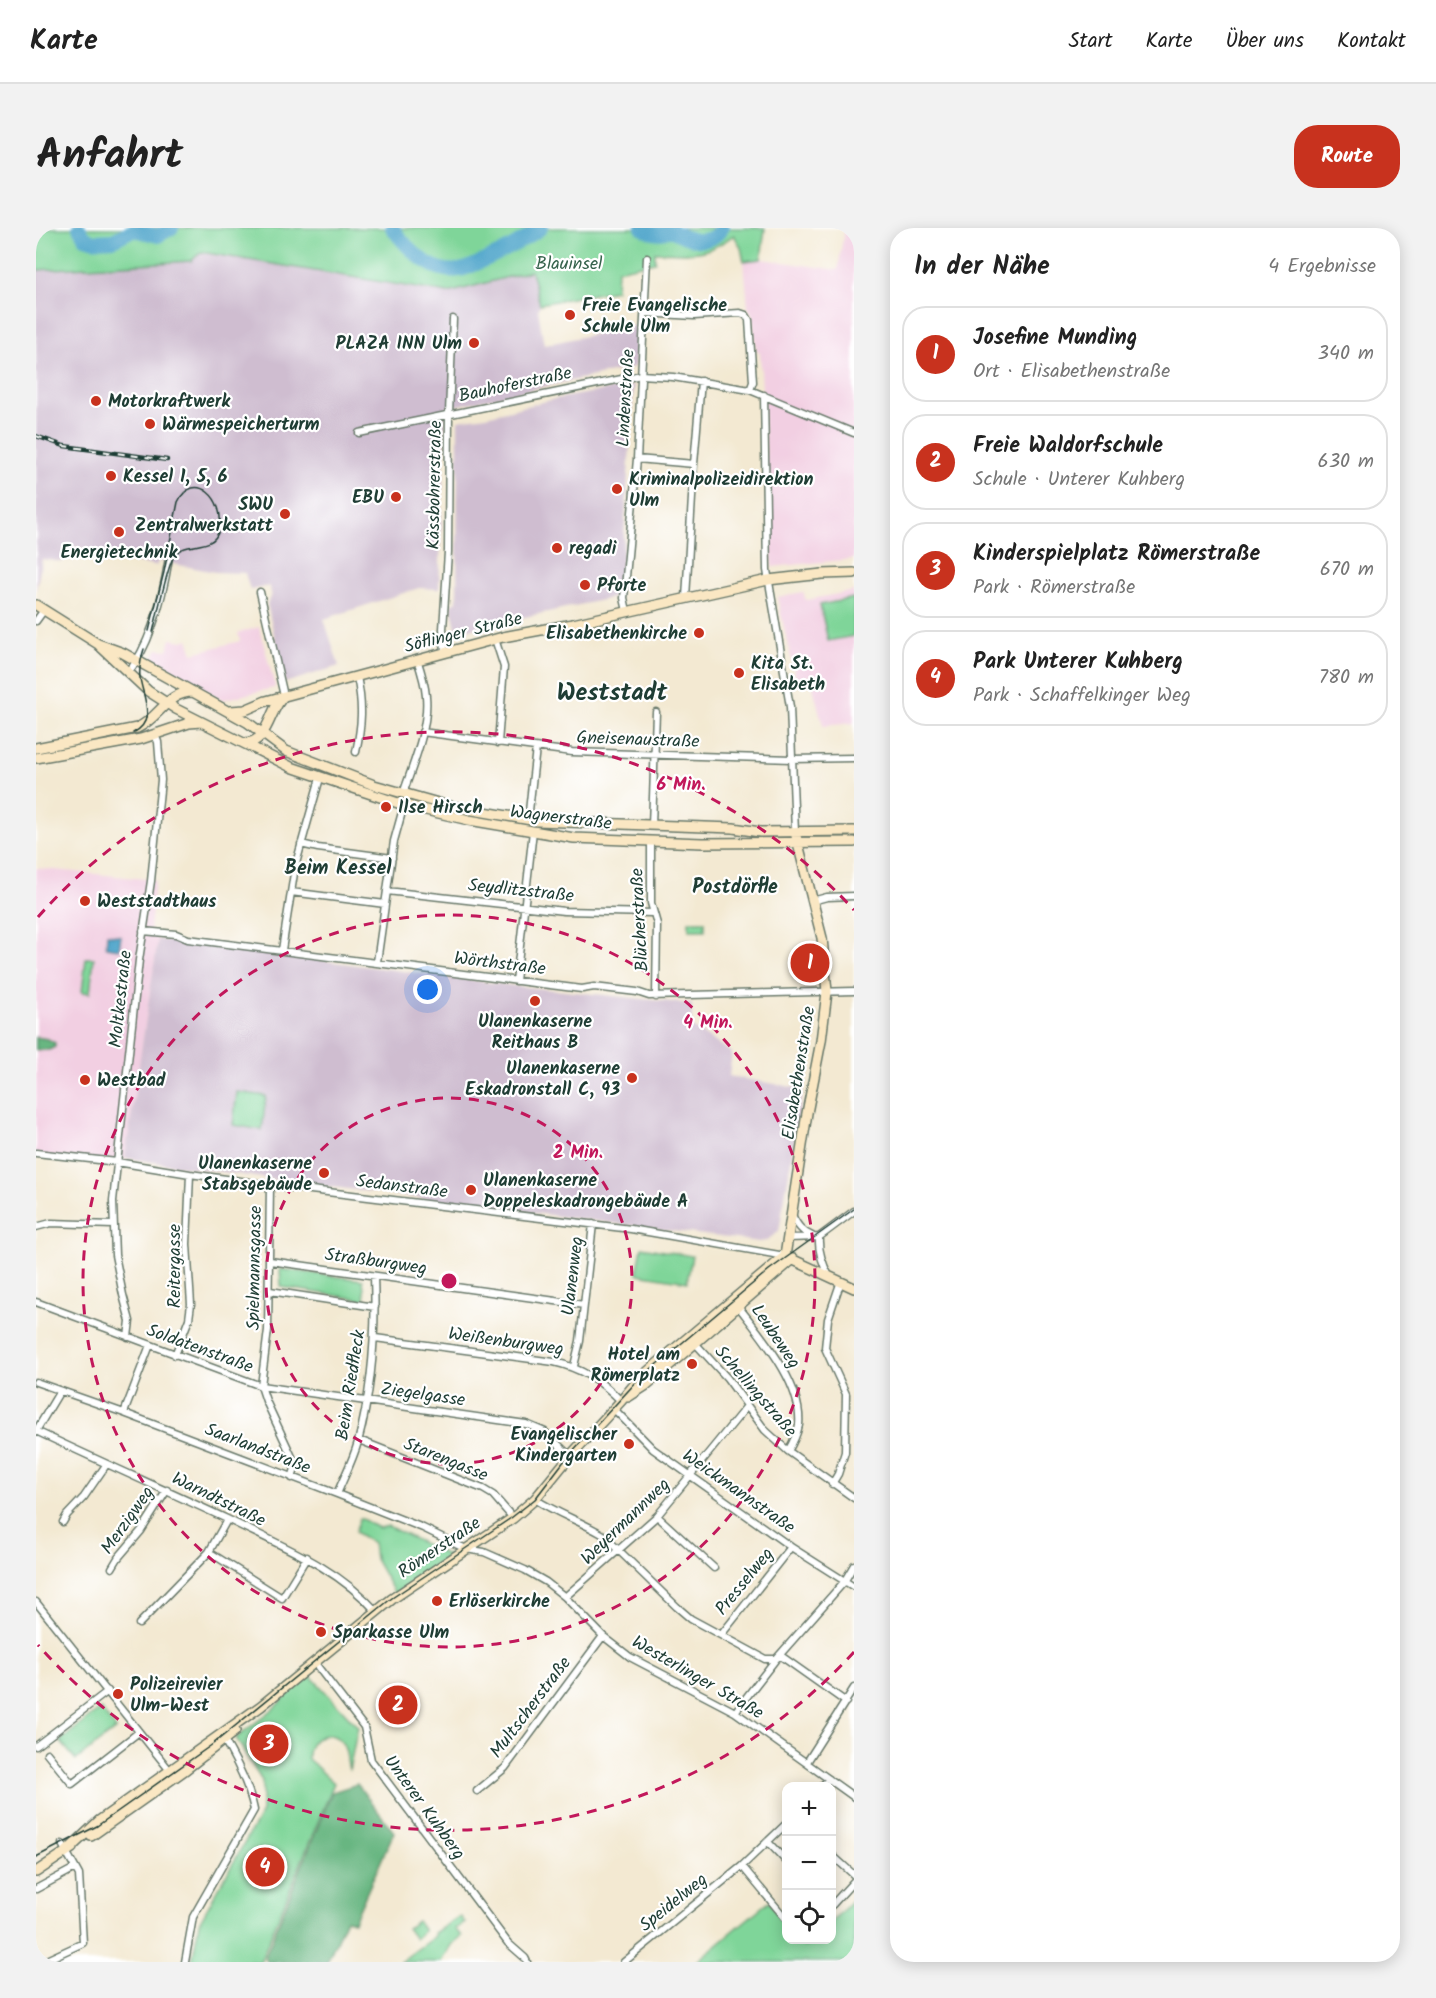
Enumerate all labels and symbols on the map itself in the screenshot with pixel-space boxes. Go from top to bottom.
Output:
park label: Blauinsel [535,250,603,279]
place label: Freie Evangelische Schule Ulm [582,292,727,342]
marker: Freie Evangelische Schule Ulm [563,308,577,322]
place label: PLAZA INN Ulm [336,330,462,359]
marker: PLAZA INN Ulm [467,336,481,350]
street label: Lindenstraße [609,348,644,448]
street label: Bauhoferstraße [456,359,575,412]
place label: Motorkraftwerk [108,388,231,417]
marker: Motorkraftwerk [89,394,103,408]
place label: Wärmespeicherturm [162,411,320,440]
marker: Wärmespeicherturm [143,417,157,431]
street label: Kässbohrerstraße [420,420,451,550]
place label: Kessel 1, 5, 6 [123,463,228,492]
place label: Kriminalpolizeidirektion Ulm [629,466,813,516]
marker: Kessel 1, 5, 6 [104,469,118,483]
marker: Kriminalpolizeidirektion Ulm [610,482,624,496]
place label: EBU [352,484,384,513]
marker: EBU [389,490,403,504]
place label: SWU Zentralwerkstatt [135,491,274,541]
marker: SWU Zentralwerkstatt [278,507,292,521]
marker: Energietechnik [112,525,126,539]
place label: regadi [569,535,617,564]
place label: Energietechnik [61,539,178,568]
marker: regadi [550,541,564,555]
place label: Pforte [597,572,647,601]
marker: Pforte [578,578,592,592]
street label: Söflinger Straße [401,605,525,662]
place label: Elisabethenkirche [546,620,687,649]
marker: Elisabethenkirche [692,626,706,640]
place label: Kita St. Elisabeth [751,650,825,700]
marker: Kita St. Elisabeth [732,666,746,680]
district label: Weststadt [557,674,668,713]
street label: Gneisenaustraße [576,724,700,757]
text: 6 Min. [656,771,706,800]
place label: Ilse Hirsch [398,794,483,823]
street label: Wagnerstraße [508,798,613,839]
marker: Ilse Hirsch [379,800,393,814]
district label: Beim Kessel [284,853,392,885]
street label: Blücherstraße [623,867,658,973]
street label: Seydlitzstraße [466,872,575,911]
district label: Postdörfle [692,872,778,904]
place label: Weststadthaus [97,888,217,917]
marker: Weststadthaus [78,894,92,908]
pin: 1 [790,940,830,986]
street label: Wörthstraße [452,944,547,985]
street label: Moltkestraße [102,949,141,1049]
your location [413,975,442,1004]
marker: Ulanenkaserne Reithaus B [528,994,542,1008]
street label: Elisabethenstraße [775,1004,824,1142]
place label: Ulanenkaserne Reithaus B [478,1008,592,1058]
text: 4 Min. [683,1009,733,1038]
place label: Ulanenkaserne Eskadronstall C, 93 [465,1055,620,1105]
place label: Westbad [97,1067,166,1096]
marker: Ulanenkaserne Eskadronstall C, 93 [625,1071,639,1085]
marker: Westbad [78,1073,92,1087]
text: 2 Min. [553,1139,603,1168]
place label: Ulanenkaserne Stabsgebäude [198,1150,312,1200]
marker: Ulanenkaserne Stabsgebäude [317,1166,331,1180]
street label: Sedanstraße [354,1167,449,1208]
place label: Ulanenkaserne Doppeleskadrongebäude A [483,1167,688,1217]
marker: Ulanenkaserne Doppeleskadrongebäude A [464,1183,478,1197]
street label: Spielmannsgasse [240,1205,271,1331]
street label: Reitergasse [161,1224,190,1308]
street label: Ulanenweg [554,1235,593,1317]
street label: Straßburgweg [323,1241,429,1284]
centre of rings [439,1271,459,1291]
street label: Leubeweg [742,1299,807,1375]
street label: Soldatenstraße [142,1317,257,1382]
street label: Weißenburgweg [446,1320,565,1365]
street label: Beim Riedfleck [328,1327,375,1443]
street label: Schellingstraße [706,1339,803,1445]
place label: Hotel am Römerplatz [591,1341,680,1391]
marker: Hotel am Römerplatz [685,1357,699,1371]
street label: Ziegelgasse [379,1375,467,1416]
street label: Saarlandstraße [200,1416,315,1483]
place label: Evangelischer Kindergarten [511,1421,618,1471]
street label: Starengasse [399,1430,492,1491]
marker: Evangelischer Kindergarten [622,1437,636,1451]
street label: Weickmannstraße [676,1442,801,1542]
street label: Warndtstraße [166,1465,270,1536]
street label: Weyermannweg [574,1472,678,1573]
street label: Merzigweg [94,1481,162,1561]
street label: Römerstraße [392,1510,487,1587]
street label: Presselweg [709,1542,782,1622]
place label: Erlöserkirche [449,1588,550,1617]
marker: Erlöserkirche [430,1594,444,1608]
place label: Sparkasse Ulm [333,1619,449,1648]
marker: Sparkasse Ulm [314,1625,328,1639]
street label: Westerlinger Straße [626,1629,769,1728]
street label: Multscherstraße [483,1651,579,1765]
place label: Polizeirevier Ulm-West [130,1671,224,1721]
pin: 2 [378,1682,418,1728]
marker: Polizeirevier Ulm-West [111,1687,125,1701]
pin: 3 [250,1722,288,1766]
street label: Unterer Kuhberg [376,1749,472,1866]
pin: 4 [246,1844,284,1890]
street label: Speidelweg [633,1866,714,1940]

